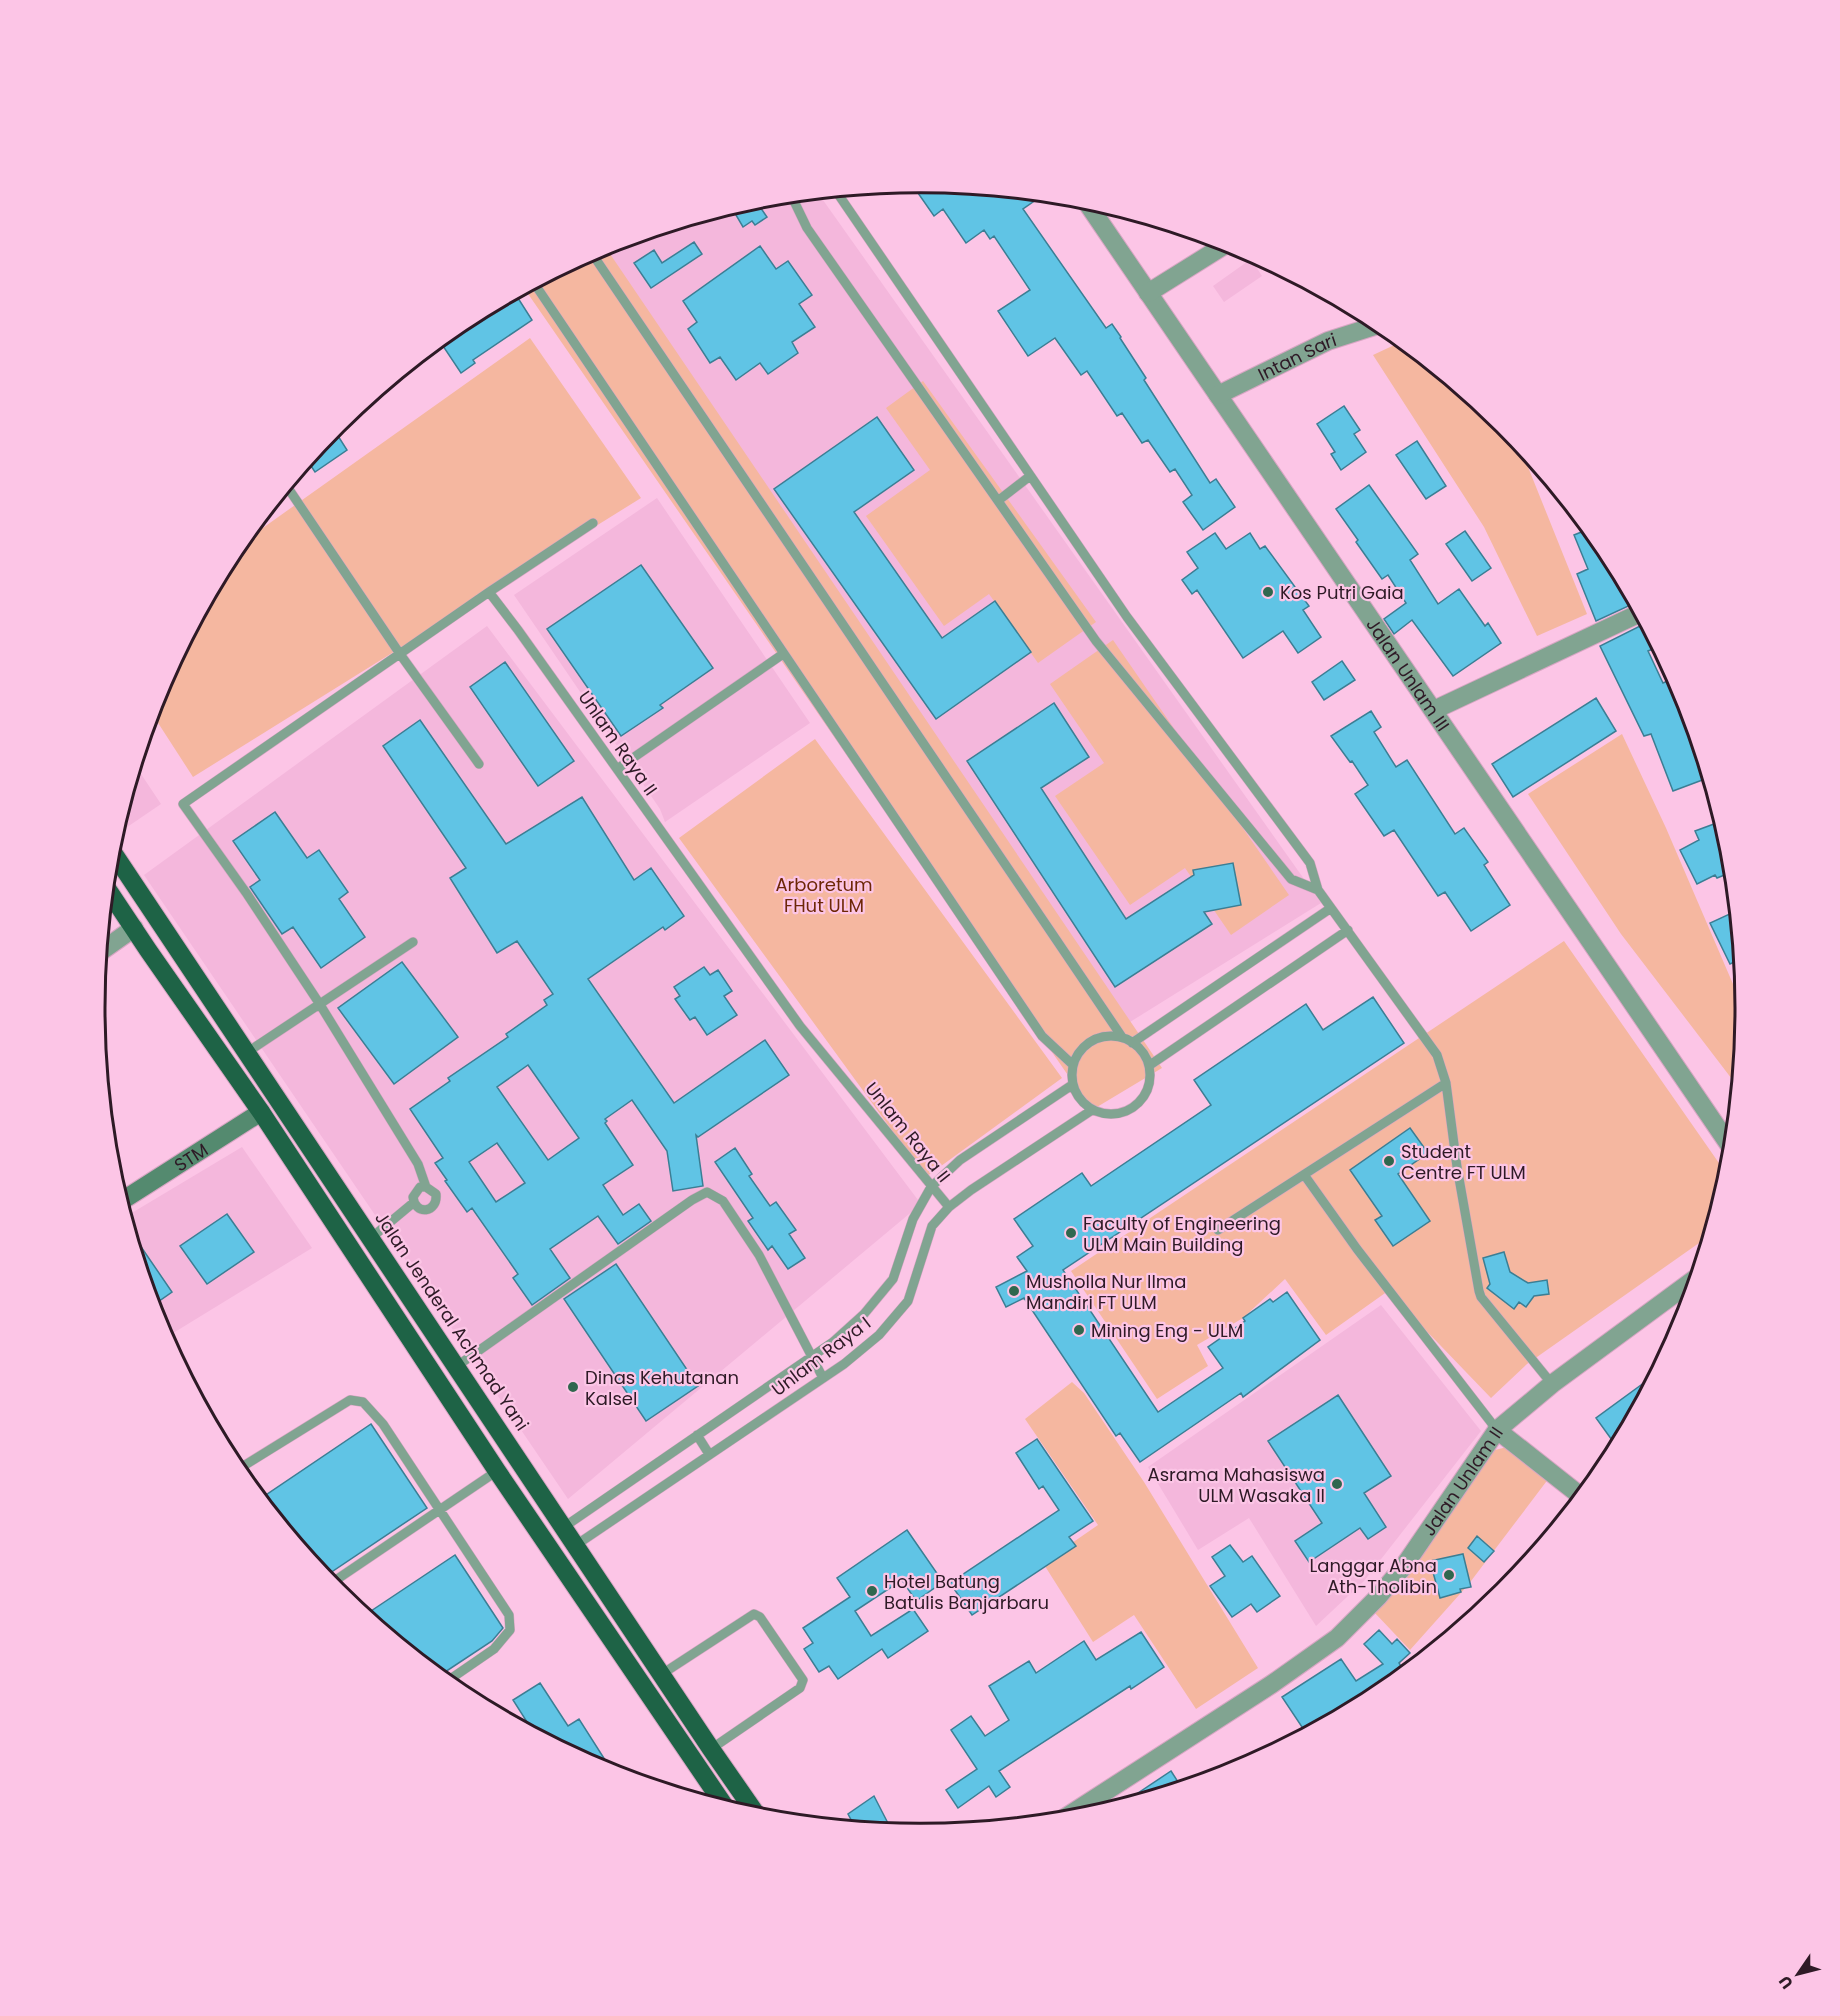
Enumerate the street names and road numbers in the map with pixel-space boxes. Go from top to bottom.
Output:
street label: Intan Sari [1253,327,1339,386]
street label: Jalan Unlam III [1361,613,1456,736]
street label: Unlam Raya II [573,686,663,800]
street label: Unlam Raya II [860,1076,956,1188]
street label: STM [169,1137,213,1177]
street label: Jalan Jenderal Achmad Yani [369,1207,535,1435]
street label: Unlam Raya I [766,1310,876,1402]
street label: Jalan Unlam II [1416,1421,1508,1540]

